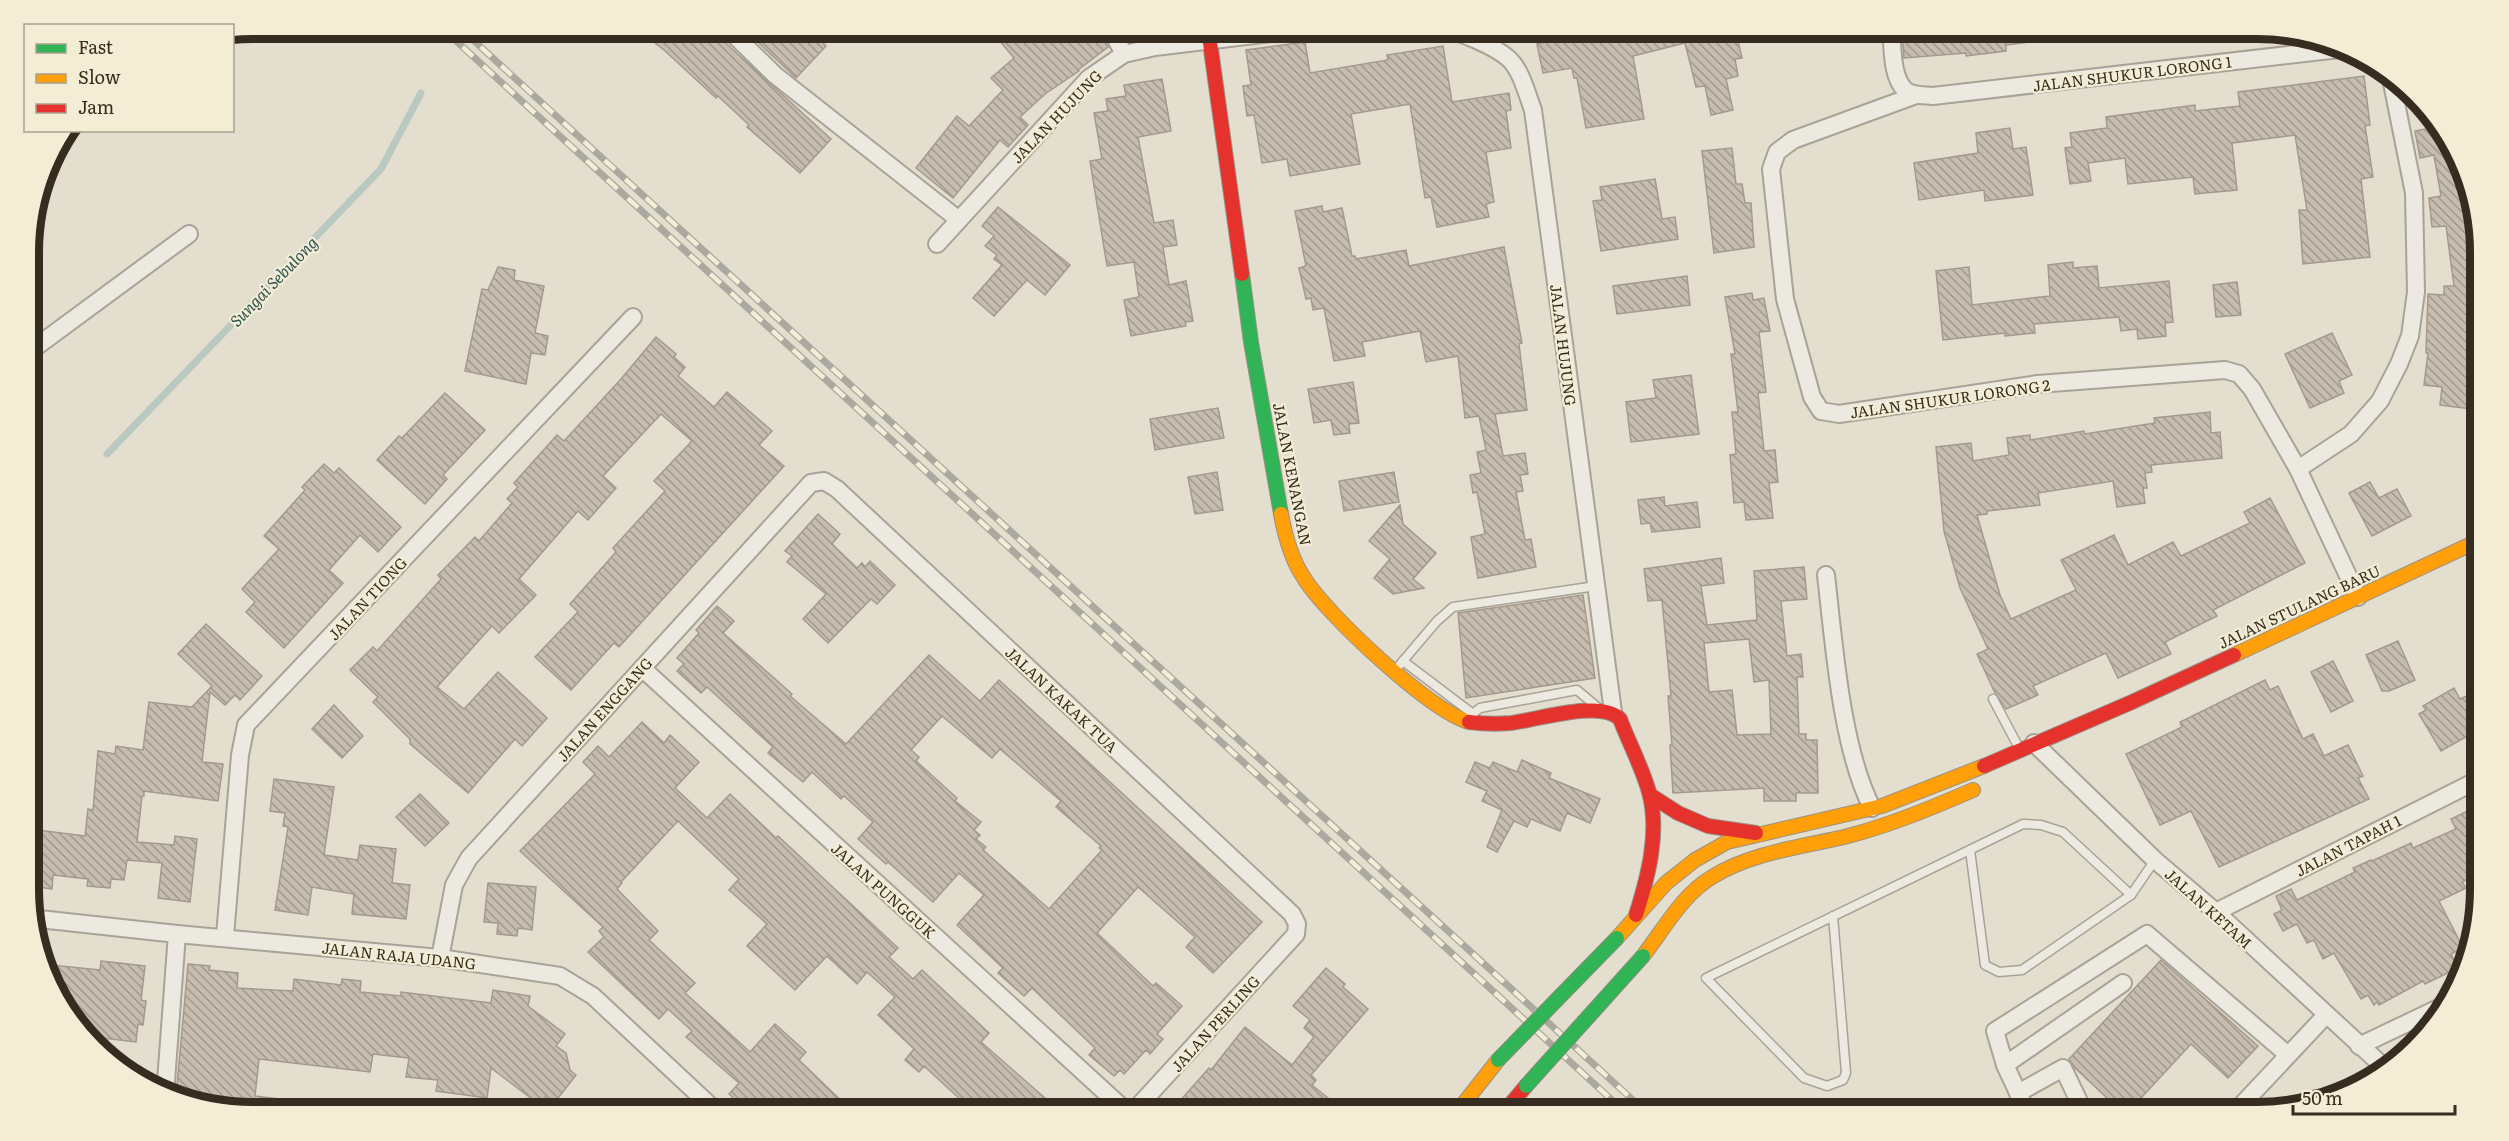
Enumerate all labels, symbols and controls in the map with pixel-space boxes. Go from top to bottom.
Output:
legend [24,24,234,132]
text: Fast [78,33,114,60]
street label: JALAN SHUKUR LORONG 1 [2031,49,2233,97]
text: Slow [78,63,121,90]
street label: JALAN HUJUNG [1005,64,1107,168]
text: Jam [78,93,114,120]
water label: Sungai Sebulong [224,230,322,332]
street label: JALAN HUJUNG [1545,283,1583,407]
street label: JALAN SHUKUR LORONG 2 [1848,373,2052,423]
street label: JALAN KENANGAN [1268,400,1318,548]
street label: JALAN TIONG [322,551,412,645]
street label: JALAN STULANG BARU [2214,558,2384,654]
street label: JALAN KAKAK TUA [1001,641,1123,757]
street label: JALAN ENGGANG [551,652,657,766]
street label: JALAN TAPAH 1 [2291,808,2405,882]
street label: JALAN PUNGGUK [827,837,942,944]
street label: JALAN KETAM [2160,862,2258,954]
street label: JALAN RAJA UDANG [321,935,477,975]
street label: JALAN PERLING [1165,970,1265,1076]
scale bar [2293,1078,2455,1116]
text: 50 m [2302,1084,2343,1111]

